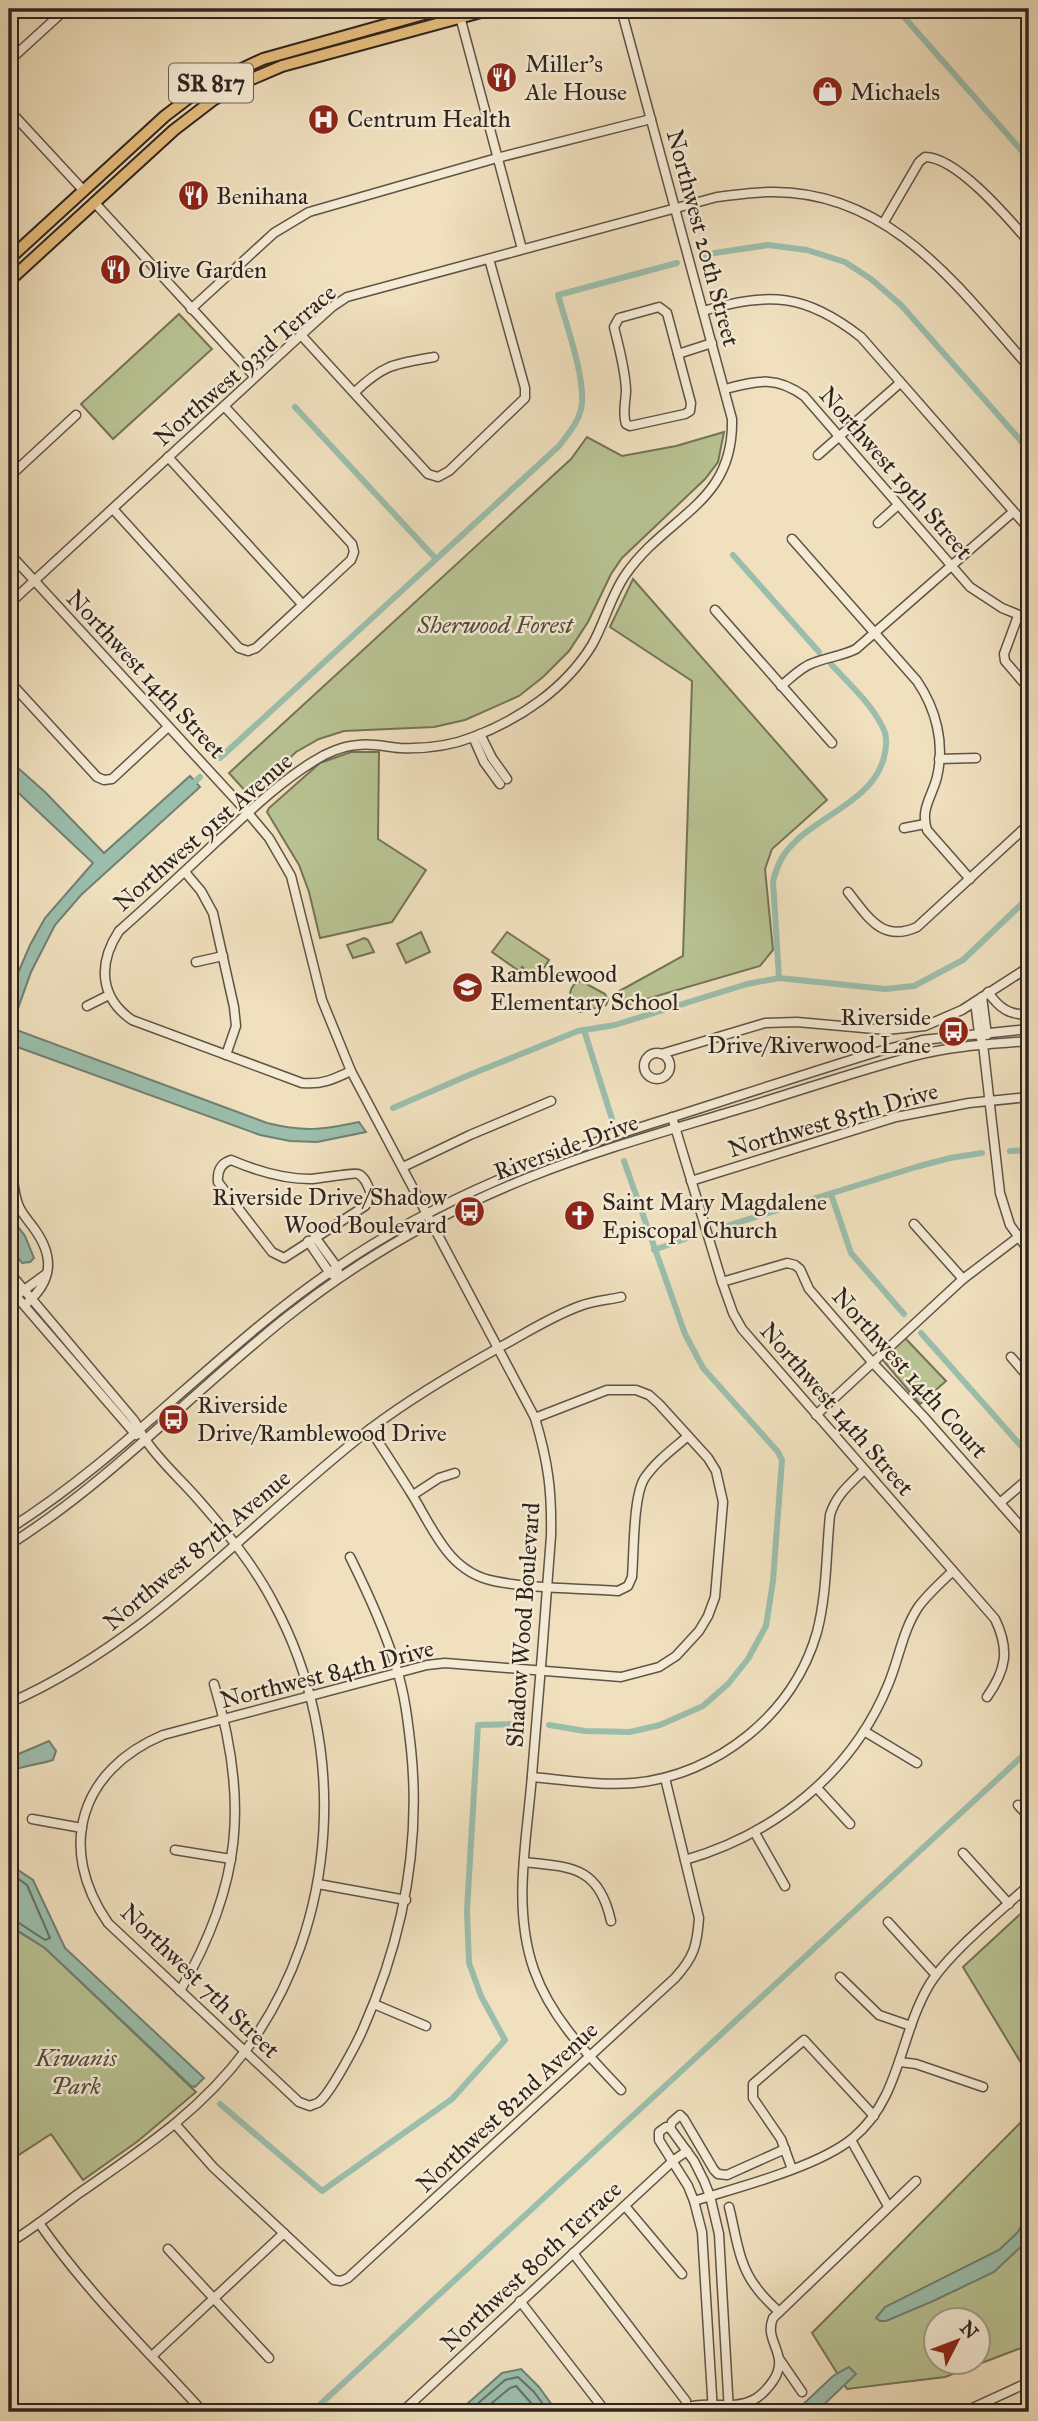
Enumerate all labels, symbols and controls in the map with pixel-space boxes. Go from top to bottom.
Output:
place label: Miller's Ale House [524,49,627,107]
restaurant icon: Miller's Ale House [485,61,519,95]
road number: SR 817 [169,64,253,102]
shop icon: Michaels [810,75,844,109]
place label: Michaels [850,77,940,107]
hospital icon: Centrum Health [307,102,341,136]
place label: Centrum Health [347,104,511,134]
street label: Northwest 20th Street [660,126,746,350]
restaurant icon: Benihana [176,179,210,213]
place label: Benihana [216,181,309,211]
restaurant icon: Olive Garden [98,253,132,287]
place label: Olive Garden [138,255,267,285]
street label: Northwest 93rd Terrace [148,278,342,452]
street label: Northwest 19th Street [813,380,980,566]
street label: Northwest 14th Street [60,583,232,765]
park label: Sherwood Forest [416,610,574,640]
street label: Northwest 91st Avenue [107,746,299,918]
place label: Ramblewood Elementary School [490,959,679,1017]
school or university icon: Ramblewood Elementary School [450,971,484,1005]
place label: Riverside Drive/Riverwood Lane [707,1002,931,1060]
bus stop icon: Riverside Drive/Riverwood Lane [937,1014,971,1048]
street label: Northwest 85th Drive [725,1076,941,1164]
street label: Riverside Drive [490,1107,642,1187]
place label: Riverside Drive/Shadow Wood Boulevard [212,1182,448,1240]
place label: Saint Mary Magdalene Episcopal Church [602,1187,827,1245]
bus stop icon: Riverside Drive/Shadow Wood Boulevard [453,1194,487,1228]
church icon: Saint Mary Magdalene Episcopal Church [562,1199,596,1233]
street label: Northwest 14th Court [825,1281,995,1465]
street label: Northwest 14th Street [753,1316,921,1502]
place label: Riverside Drive/Ramblewood Drive [197,1390,447,1448]
bus stop icon: Riverside Drive/Ramblewood Drive [157,1402,191,1436]
street label: Northwest 87th Avenue [97,1463,297,1637]
street label: Shadow Wood Boulevard [499,1501,547,1749]
street label: Northwest 84th Drive [217,1633,437,1715]
street label: Northwest 7th Street [114,1897,286,2065]
street label: Northwest 82nd Avenue [410,2015,604,2199]
park label: Kiwanis Park [34,2043,118,2101]
street label: Northwest 80th Terrace [434,2174,628,2358]
north arrow [922,2306,992,2376]
text: N [955,2316,983,2344]

